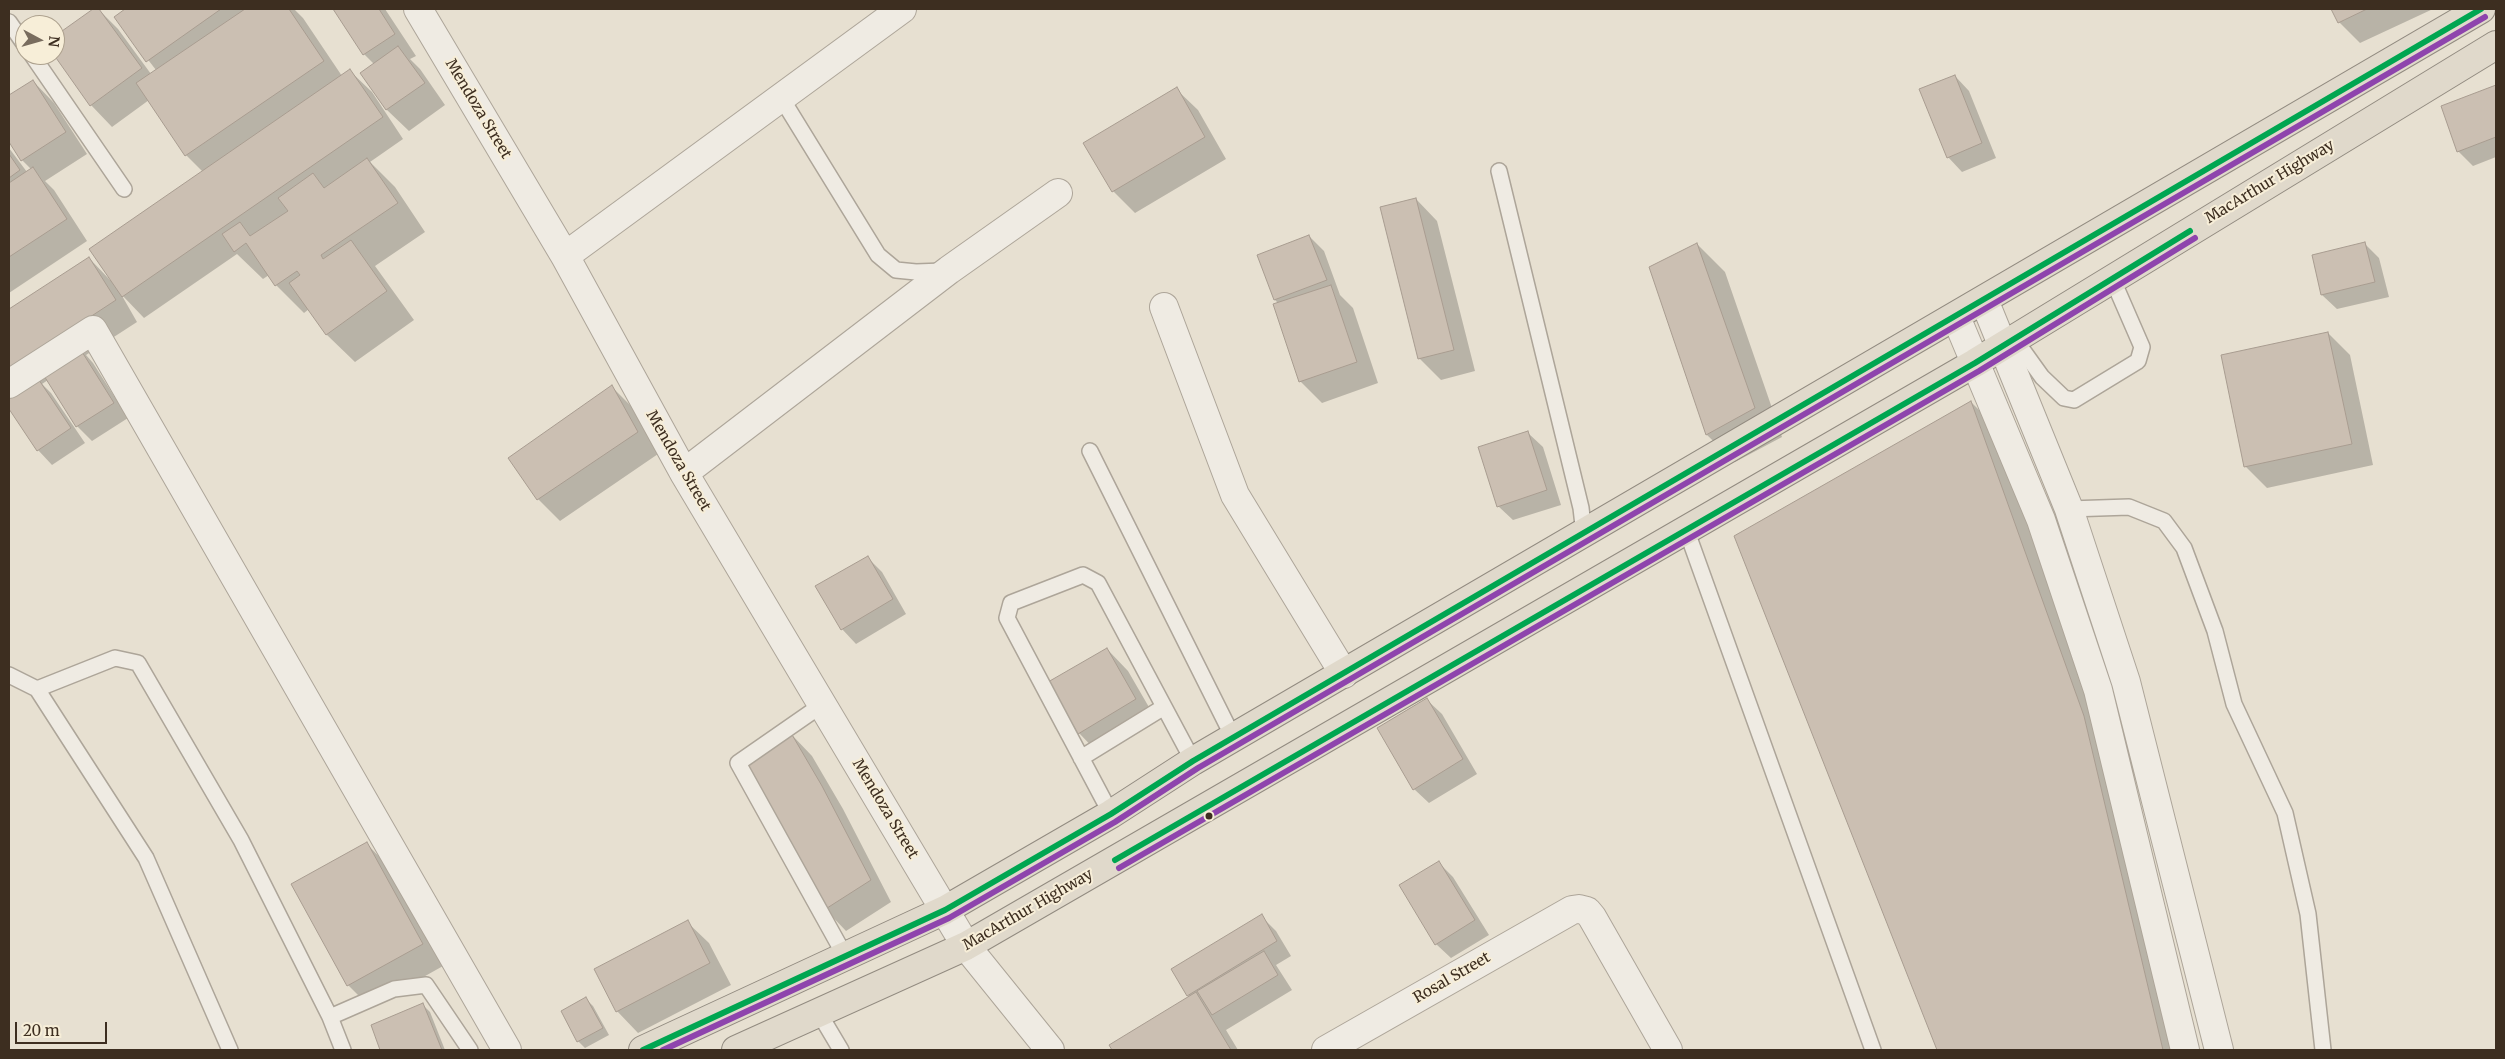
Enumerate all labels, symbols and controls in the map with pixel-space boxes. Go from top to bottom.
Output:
north arrow [15,15,65,65]
text: N [44,35,63,48]
street label: Mendoza Street [441,56,515,162]
street label: MacArthur Highway [2202,136,2338,228]
street label: Mendoza Street [642,407,714,515]
street label: Mendoza Street [848,756,922,862]
unlabelled marker [1204,811,1214,821]
street label: MacArthur Highway [960,865,1096,955]
street label: Rosal Street [1410,949,1494,1007]
scale bar [18,1012,110,1044]
text: 20 m [23,1021,60,1040]

